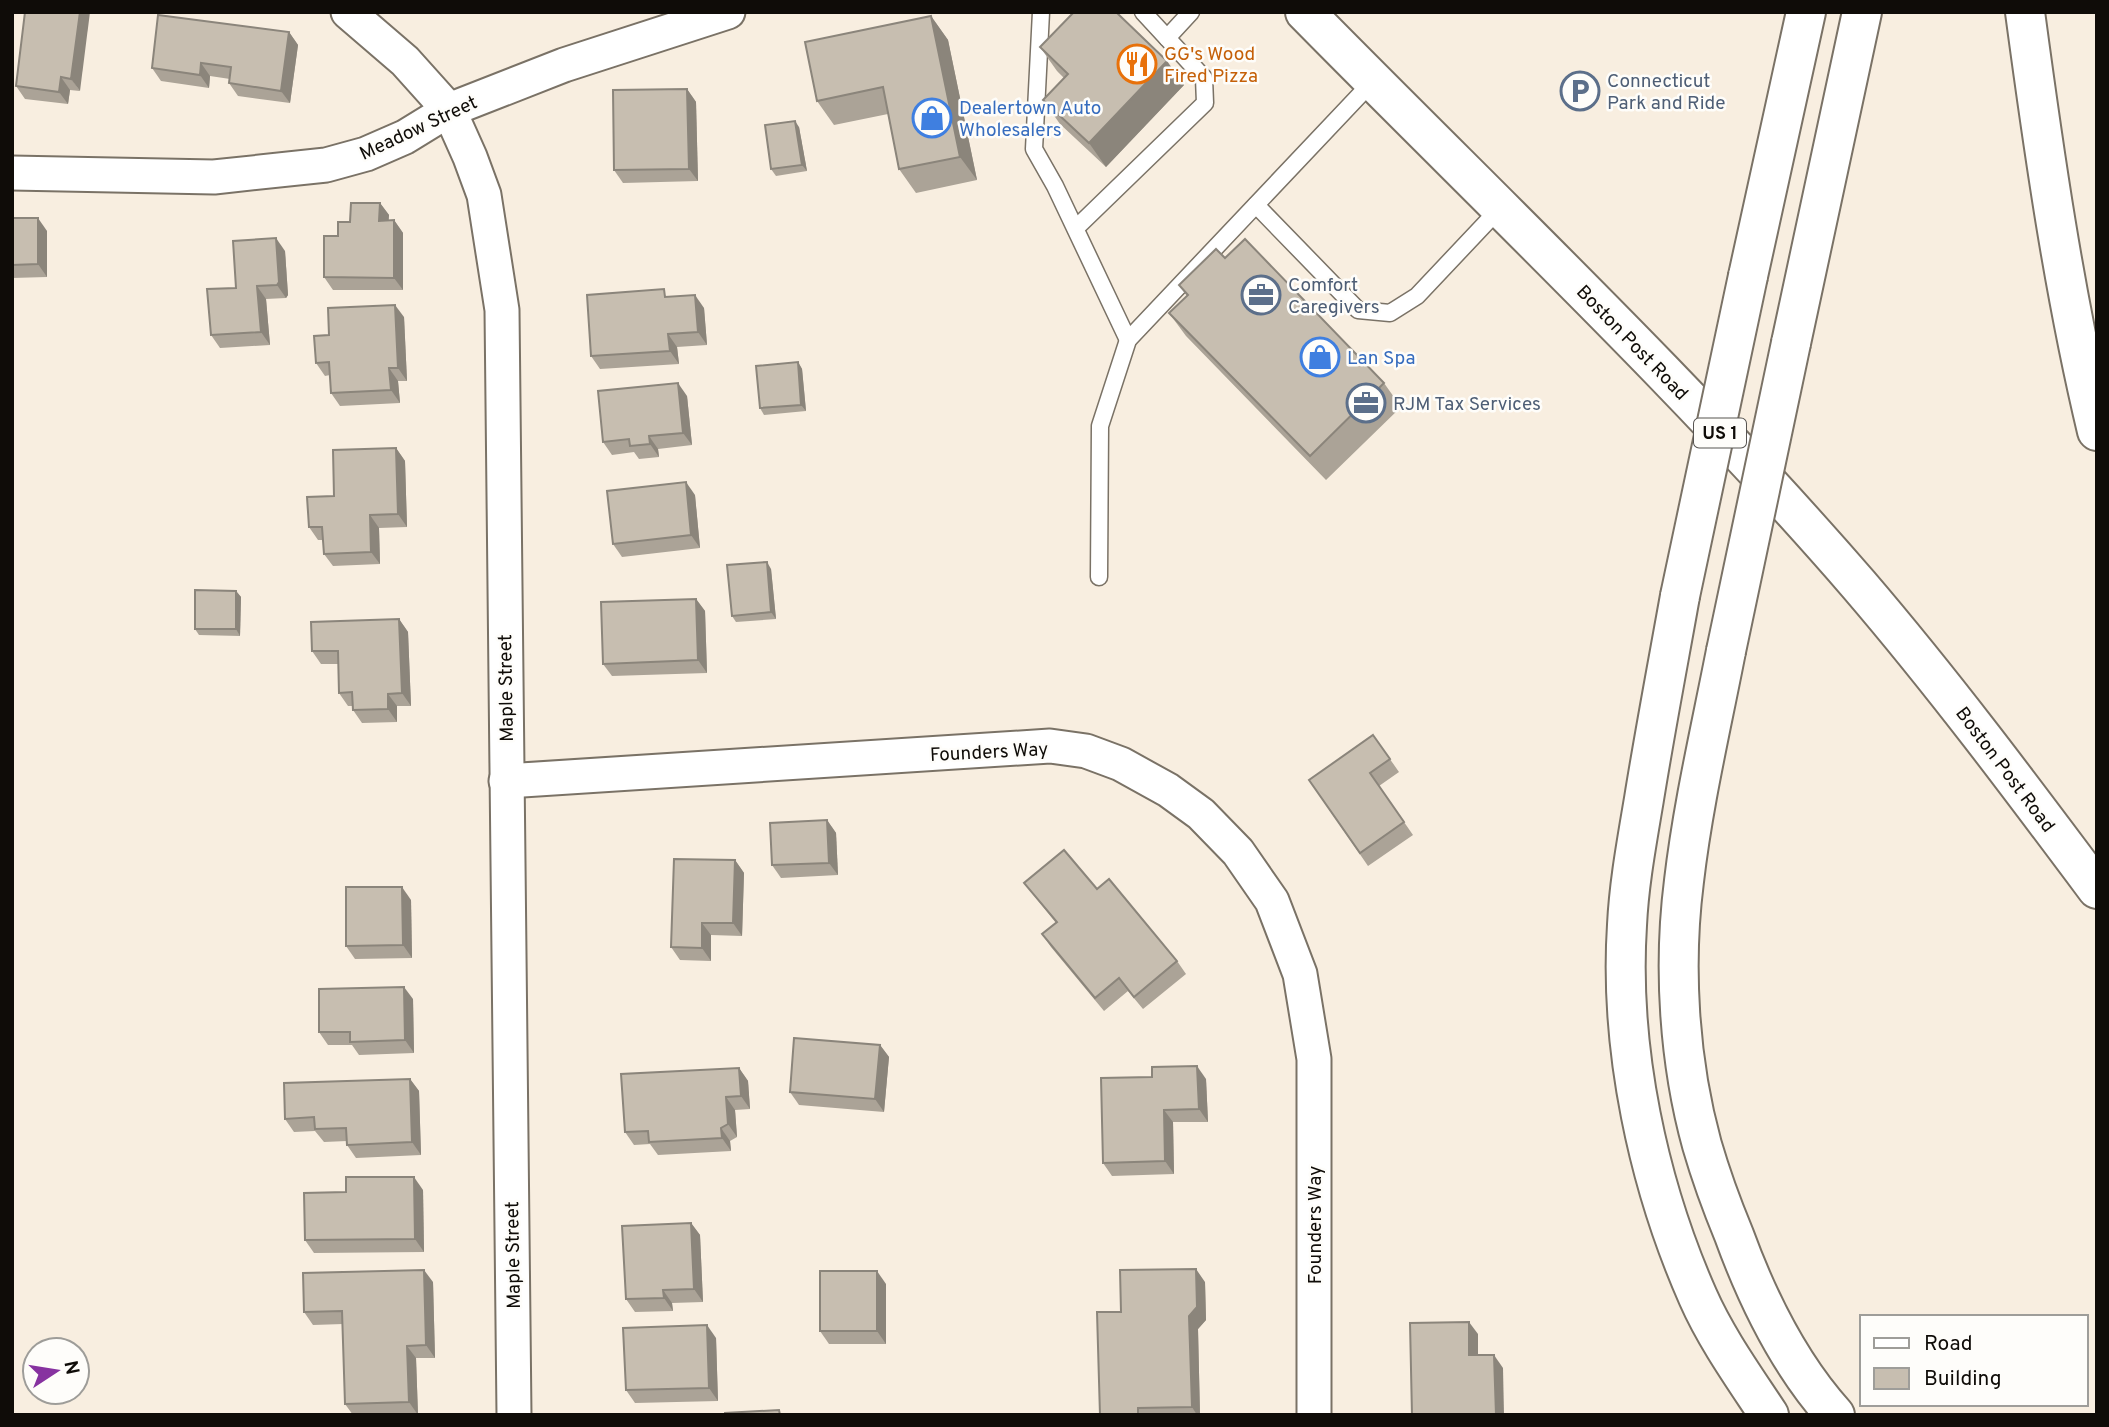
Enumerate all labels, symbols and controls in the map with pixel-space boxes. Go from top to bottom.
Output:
restaurant icon: GG's Wood Fired Pizza [1116,43,1158,85]
place label: GG's Wood Fired Pizza [1164,43,1258,89]
parking icon: Connecticut Park and Ride [1559,70,1601,112]
place label: Connecticut Park and Ride [1607,70,1725,116]
street label: Meadow Street [356,91,482,167]
shop icon: Dealertown Auto Wholesalers [911,97,953,139]
place label: Dealertown Auto Wholesalers [959,97,1101,143]
office icon: Comfort Caregivers [1240,274,1282,316]
place label: Comfort Caregivers [1288,274,1380,320]
street label: Boston Post Road [1570,281,1693,406]
shop icon: Lan Spa [1299,336,1341,378]
place label: Lan Spa [1347,347,1415,371]
office icon: RJM Tax Services [1345,382,1387,424]
place label: RJM Tax Services [1393,393,1541,417]
road number: US 1 [1694,418,1746,447]
street label: Maple Street [494,634,520,742]
street label: Boston Post Road [1949,703,2059,838]
street label: Founders Way [929,738,1049,768]
street label: Founders Way [1304,1166,1328,1284]
street label: Maple Street [501,1201,527,1309]
legend [1860,1315,2088,1406]
text: Road [1924,1331,1973,1358]
north arrow [21,1336,91,1406]
text: N [58,1359,84,1377]
text: Building [1924,1366,2002,1393]

